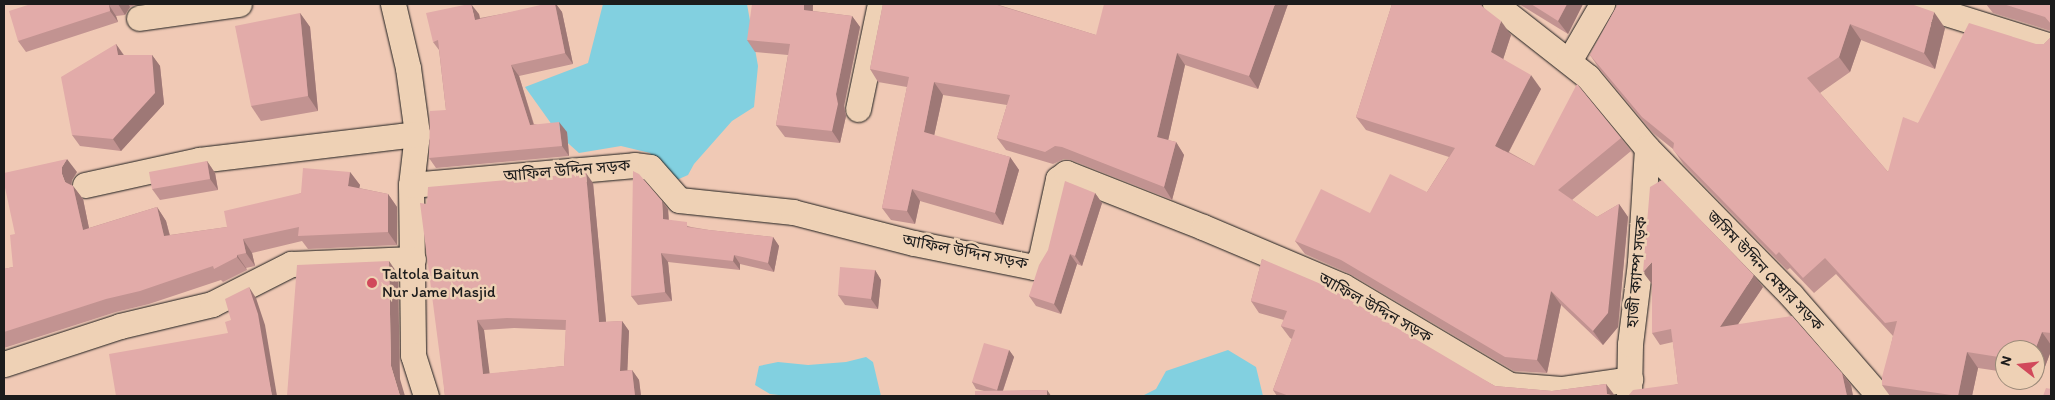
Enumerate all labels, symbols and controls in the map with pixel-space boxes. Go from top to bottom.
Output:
street label: আফিল উদ্দিন সড়ক [503,156,631,186]
street label: জসিম উদ্দিন মেম্বার সড়ক [1703,207,1827,335]
street label: হাজী ক্যাম্প সড়ক [1623,215,1651,329]
street label: আফিল উদ্দিন সড়ক [901,230,1029,274]
place label: Taltola Baitun Nur Jame Masjid [382,264,497,302]
street label: আফিল উদ্দিন সড়ক [1315,269,1435,347]
marker: Taltola Baitun Nur Jame Masjid [366,277,378,289]
north arrow [1995,340,2045,390]
text: N [1997,354,2016,368]

